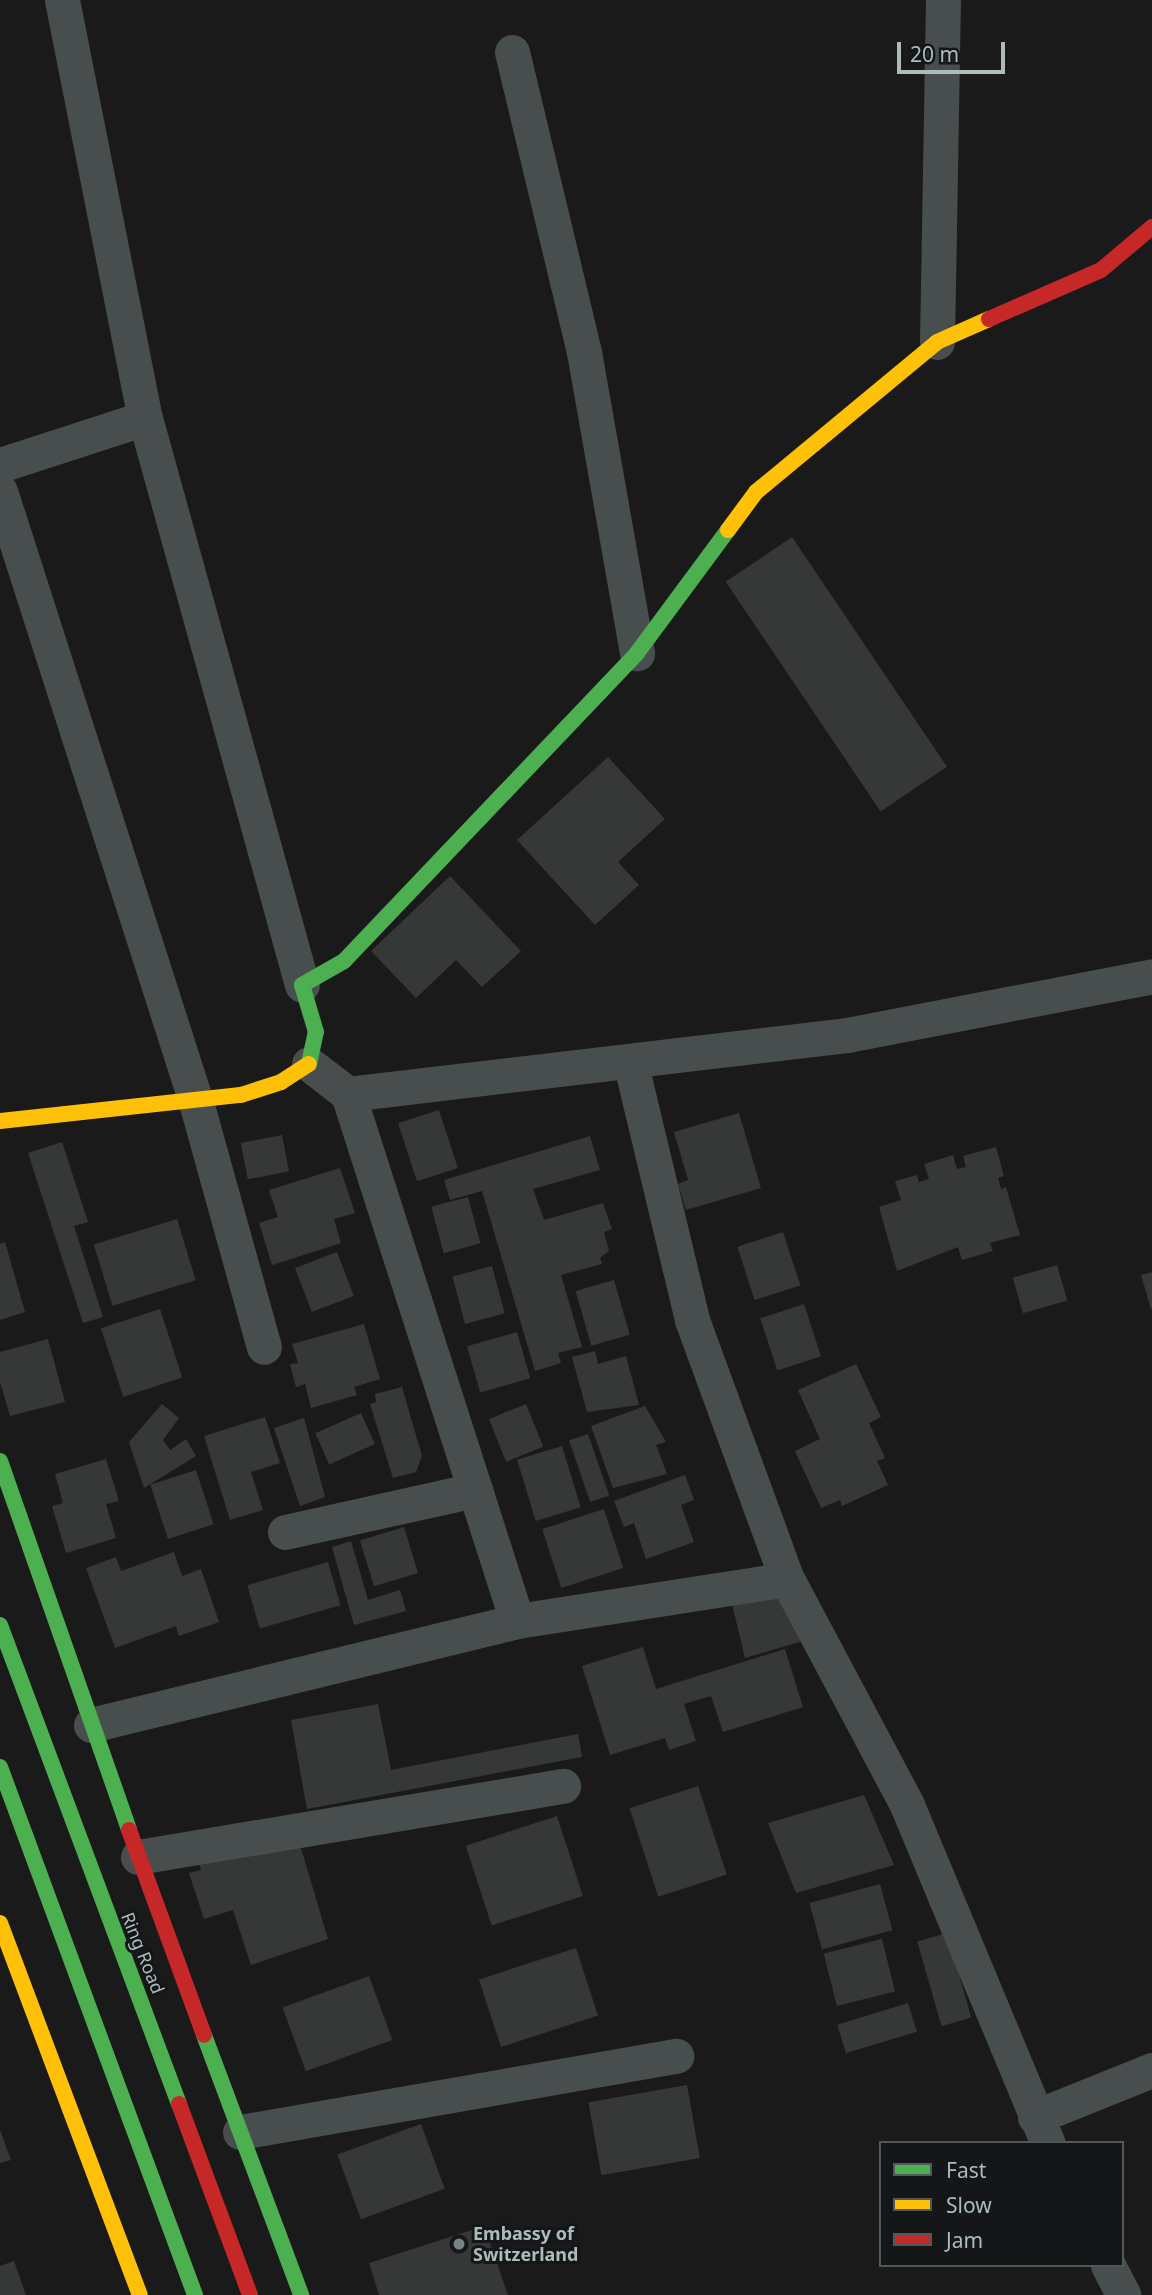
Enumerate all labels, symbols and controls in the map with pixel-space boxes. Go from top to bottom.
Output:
scale bar [900,28,1009,72]
text: 20 m [910,40,959,68]
street label: Ring Road [117,1909,169,1997]
legend [879,2141,1124,2267]
text: Fast [946,2156,986,2184]
text: Slow [946,2191,992,2219]
place label: Embassy of Switzerland [473,2223,578,2266]
text: Jam [946,2226,983,2254]
marker: Embassy of Switzerland [451,2236,467,2252]

